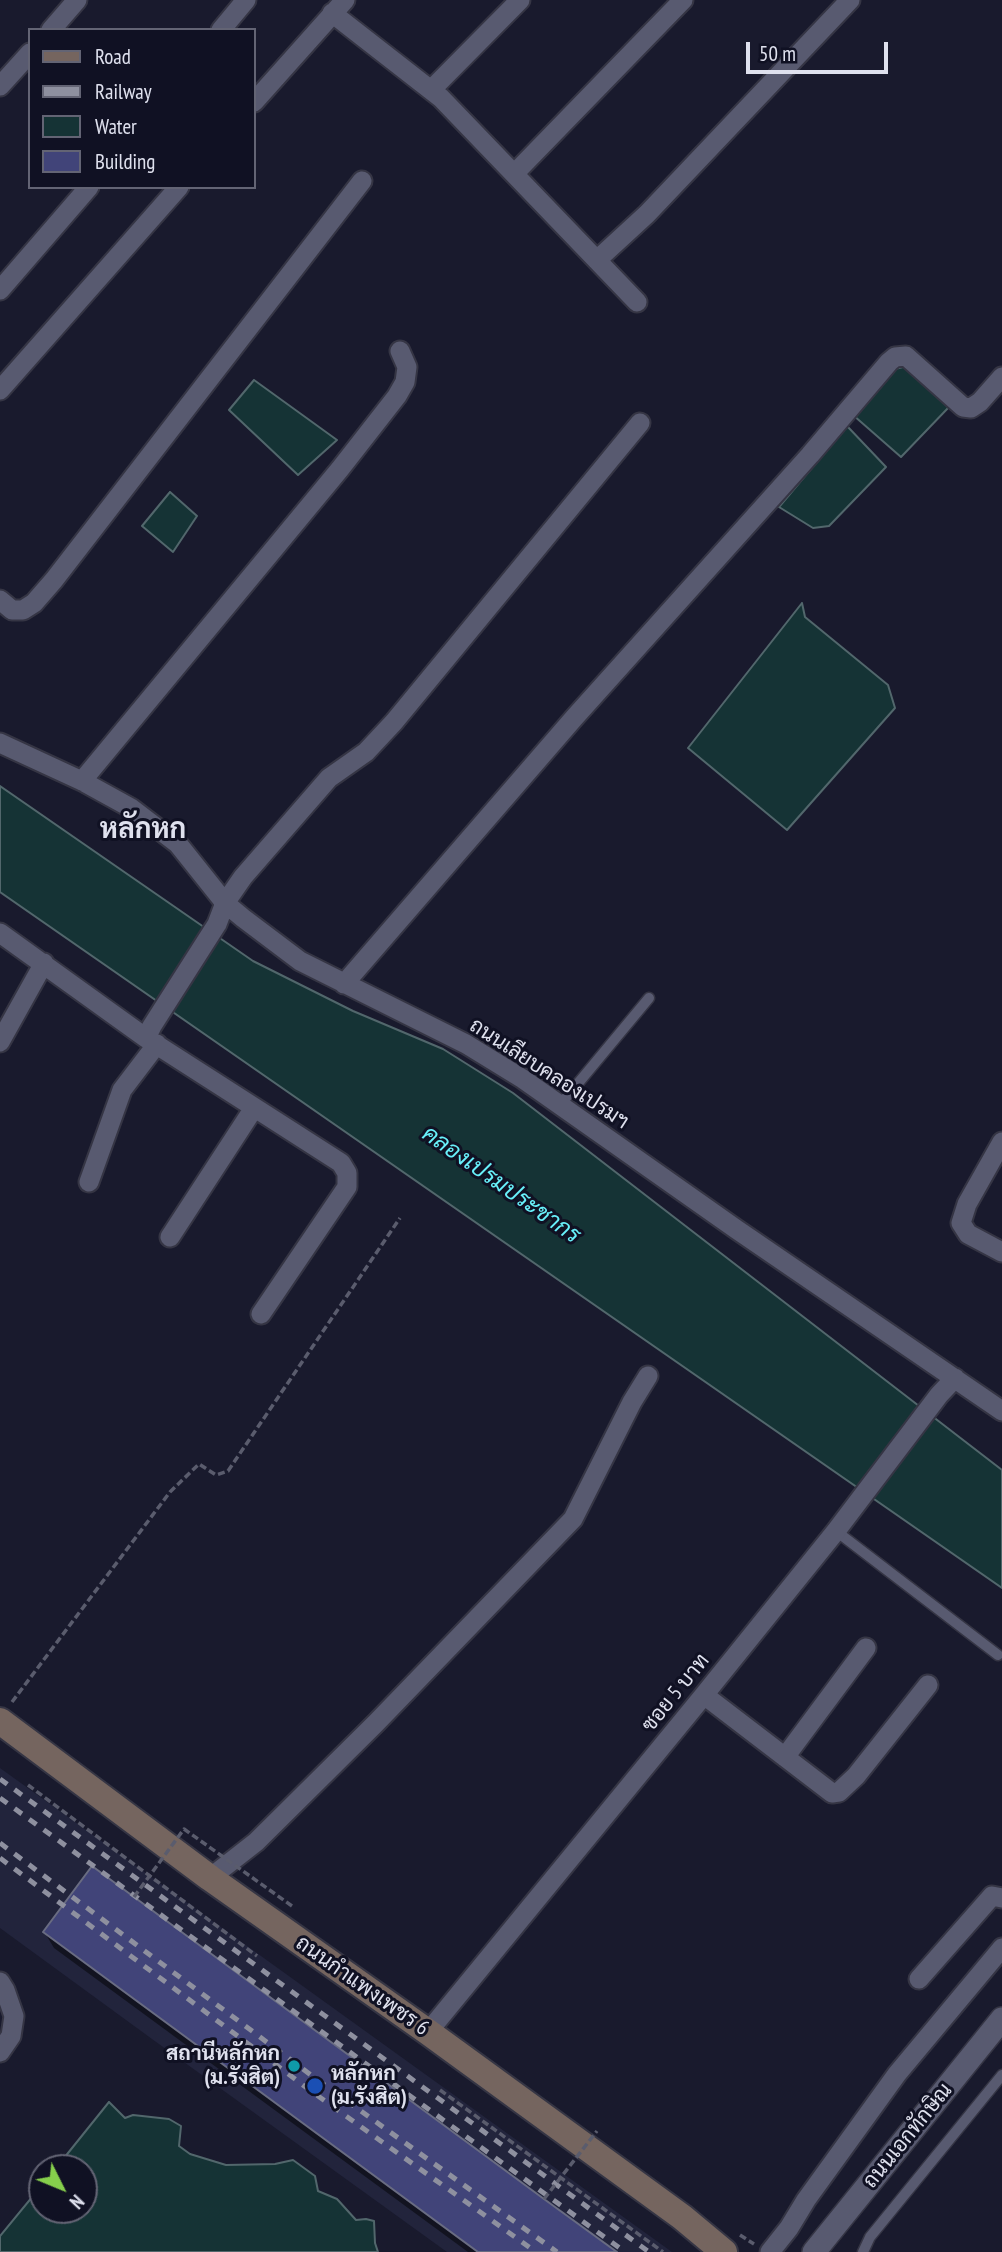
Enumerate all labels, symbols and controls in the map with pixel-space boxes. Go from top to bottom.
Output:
legend [28,28,256,189]
scale bar [750,28,892,72]
text: 50 m [759,40,796,67]
text: Road [95,43,131,70]
text: Railway [95,78,152,105]
text: Water [95,113,137,140]
text: Building [95,148,155,175]
district label: หลักหก [100,813,186,847]
street label: ถนนเลียบคลองเปรมฯ [465,1013,633,1135]
water label: คลองเปรมประชากร [417,1120,585,1250]
street label: ซอย 5 บาท [637,1649,715,1737]
street label: ถนนกำแพงเพชร 6 [291,1931,433,2041]
place label: สถานีหลักหก (ม.รังสิต) [166,2041,280,2091]
marker: สถานีหลักหก (ม.รังสิต) [286,2058,302,2074]
place label: หลักหก (ม.รังสิต) [331,2061,407,2111]
marker: หลักหก (ม.รังสิต) [305,2076,325,2096]
street label: ถนนเอกทักษิณ [858,2079,958,2193]
north arrow [28,2154,98,2224]
text: N [65,2190,89,2214]

